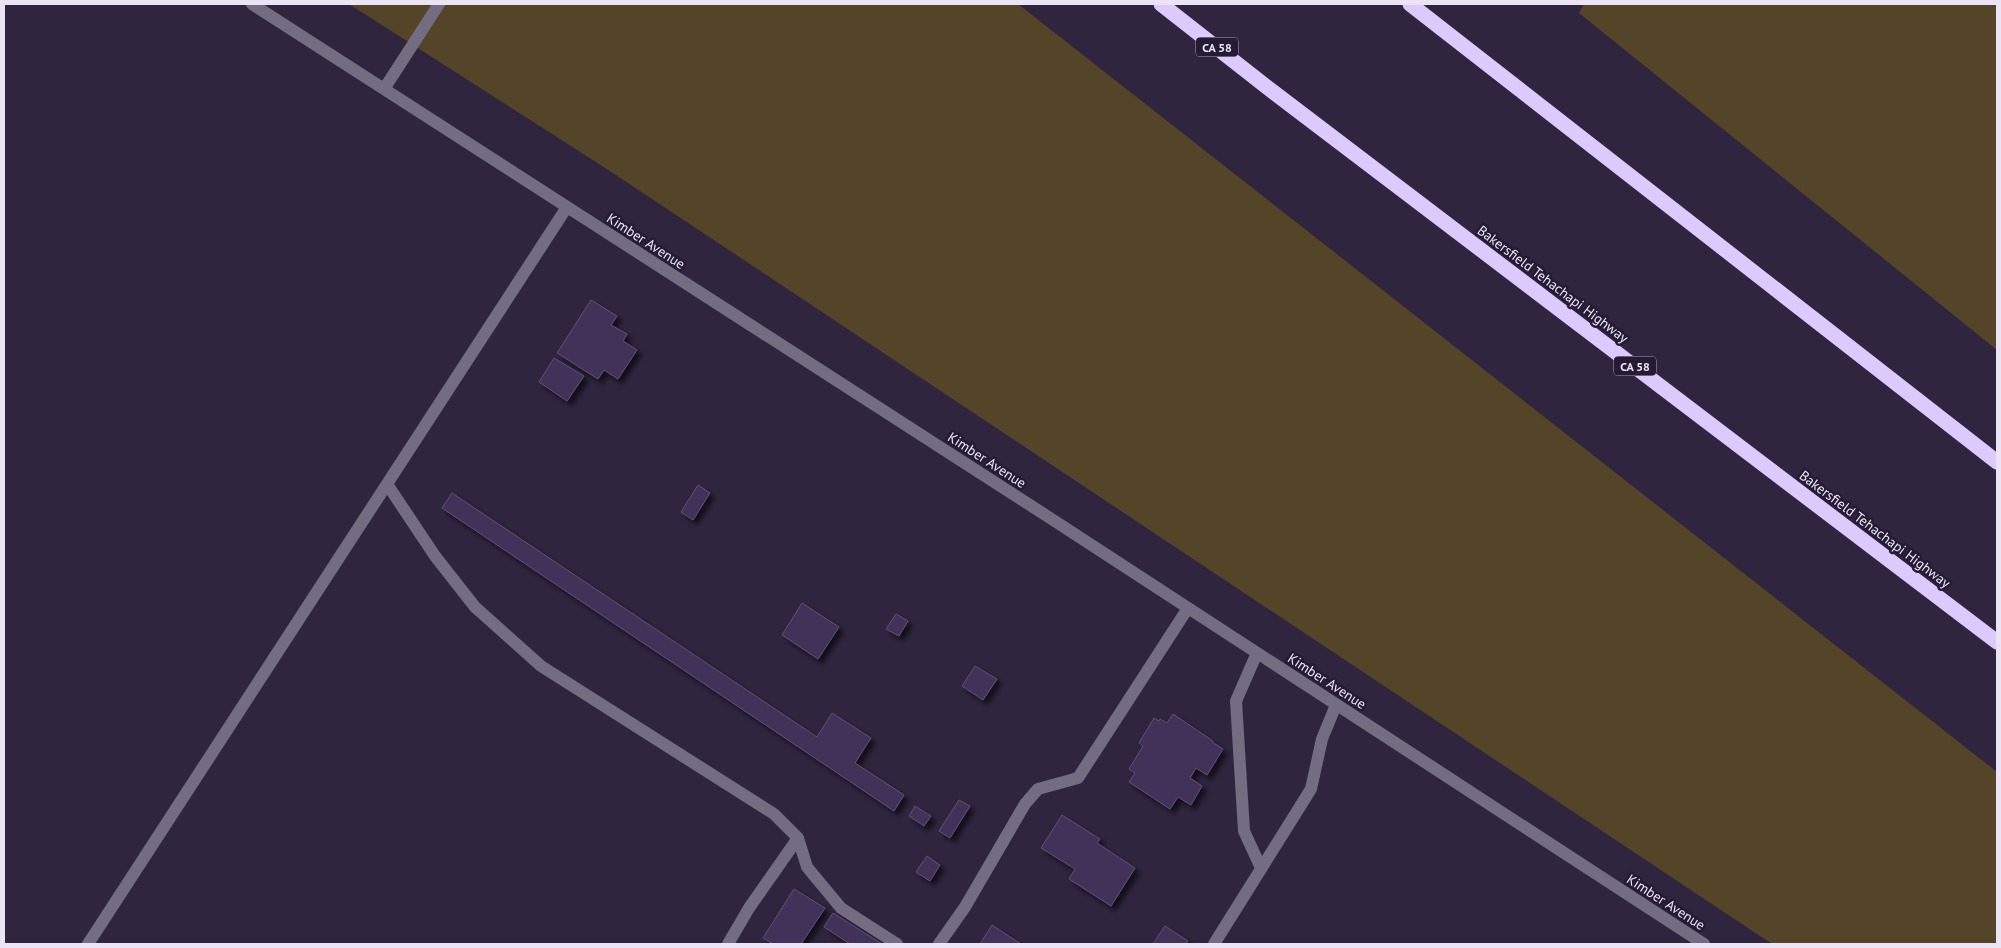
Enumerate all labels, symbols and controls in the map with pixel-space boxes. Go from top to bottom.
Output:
road number: CA 58 [1196,38,1238,56]
street label: Kimber Avenue [603,209,689,273]
street label: Bakersfield Tehachapi Highway [1474,221,1633,347]
road number: CA 58 [1614,356,1656,376]
street label: Kimber Avenue [944,428,1030,492]
street label: Bakersfield Tehachapi Highway [1796,466,1955,592]
street label: Kimber Avenue [1284,649,1370,713]
street label: Kimber Avenue [1623,870,1709,934]

